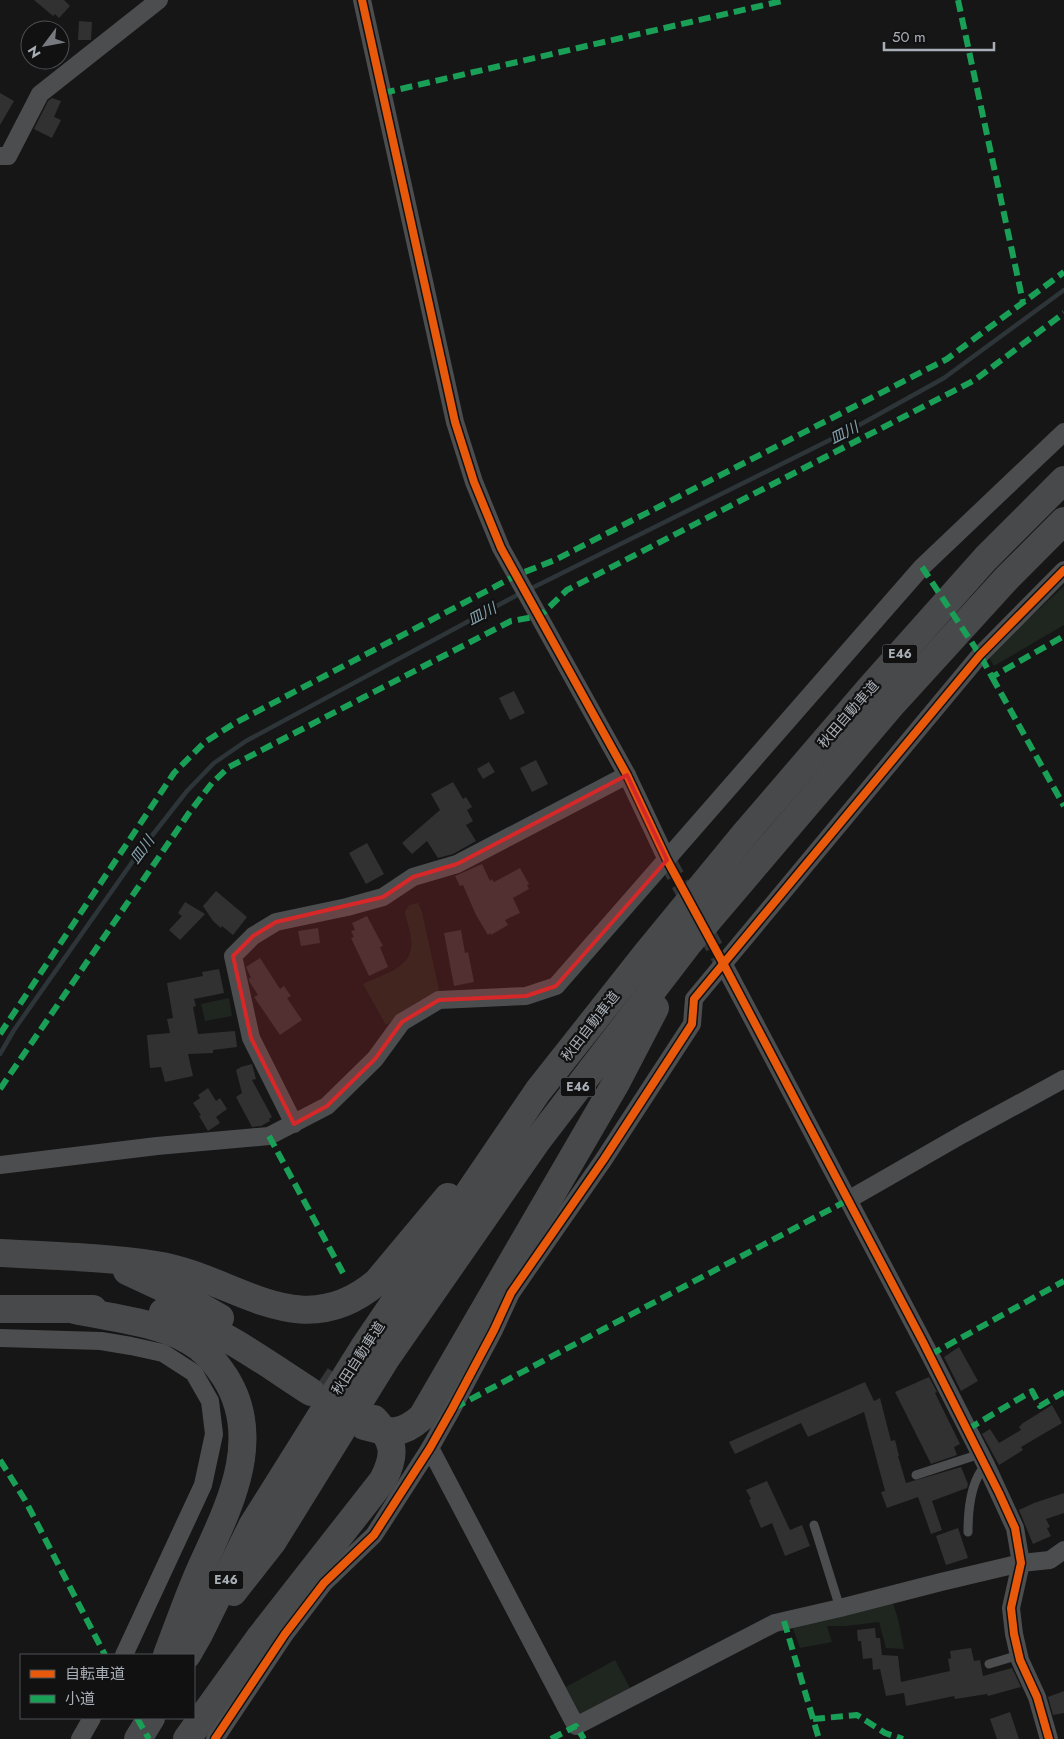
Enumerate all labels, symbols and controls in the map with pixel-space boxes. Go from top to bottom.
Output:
north arrow [20,20,70,70]
scale bar [884,20,994,52]
text: 50 m [892,26,926,48]
text: N [23,42,45,62]
water label: 皿川 [826,415,864,450]
water label: 皿川 [464,596,502,631]
road number: E46 [882,644,918,664]
street label: 秋田自動車道 [813,676,883,752]
water label: 皿川 [124,830,161,869]
street label: 秋田自動車道 [556,987,624,1065]
road number: E46 [560,1078,596,1096]
street label: 秋田自動車道 [327,1317,389,1399]
road number: E46 [208,1570,244,1590]
legend [20,1654,195,1719]
text: 自転車道 [65,1663,125,1685]
text: 小道 [65,1688,95,1710]

